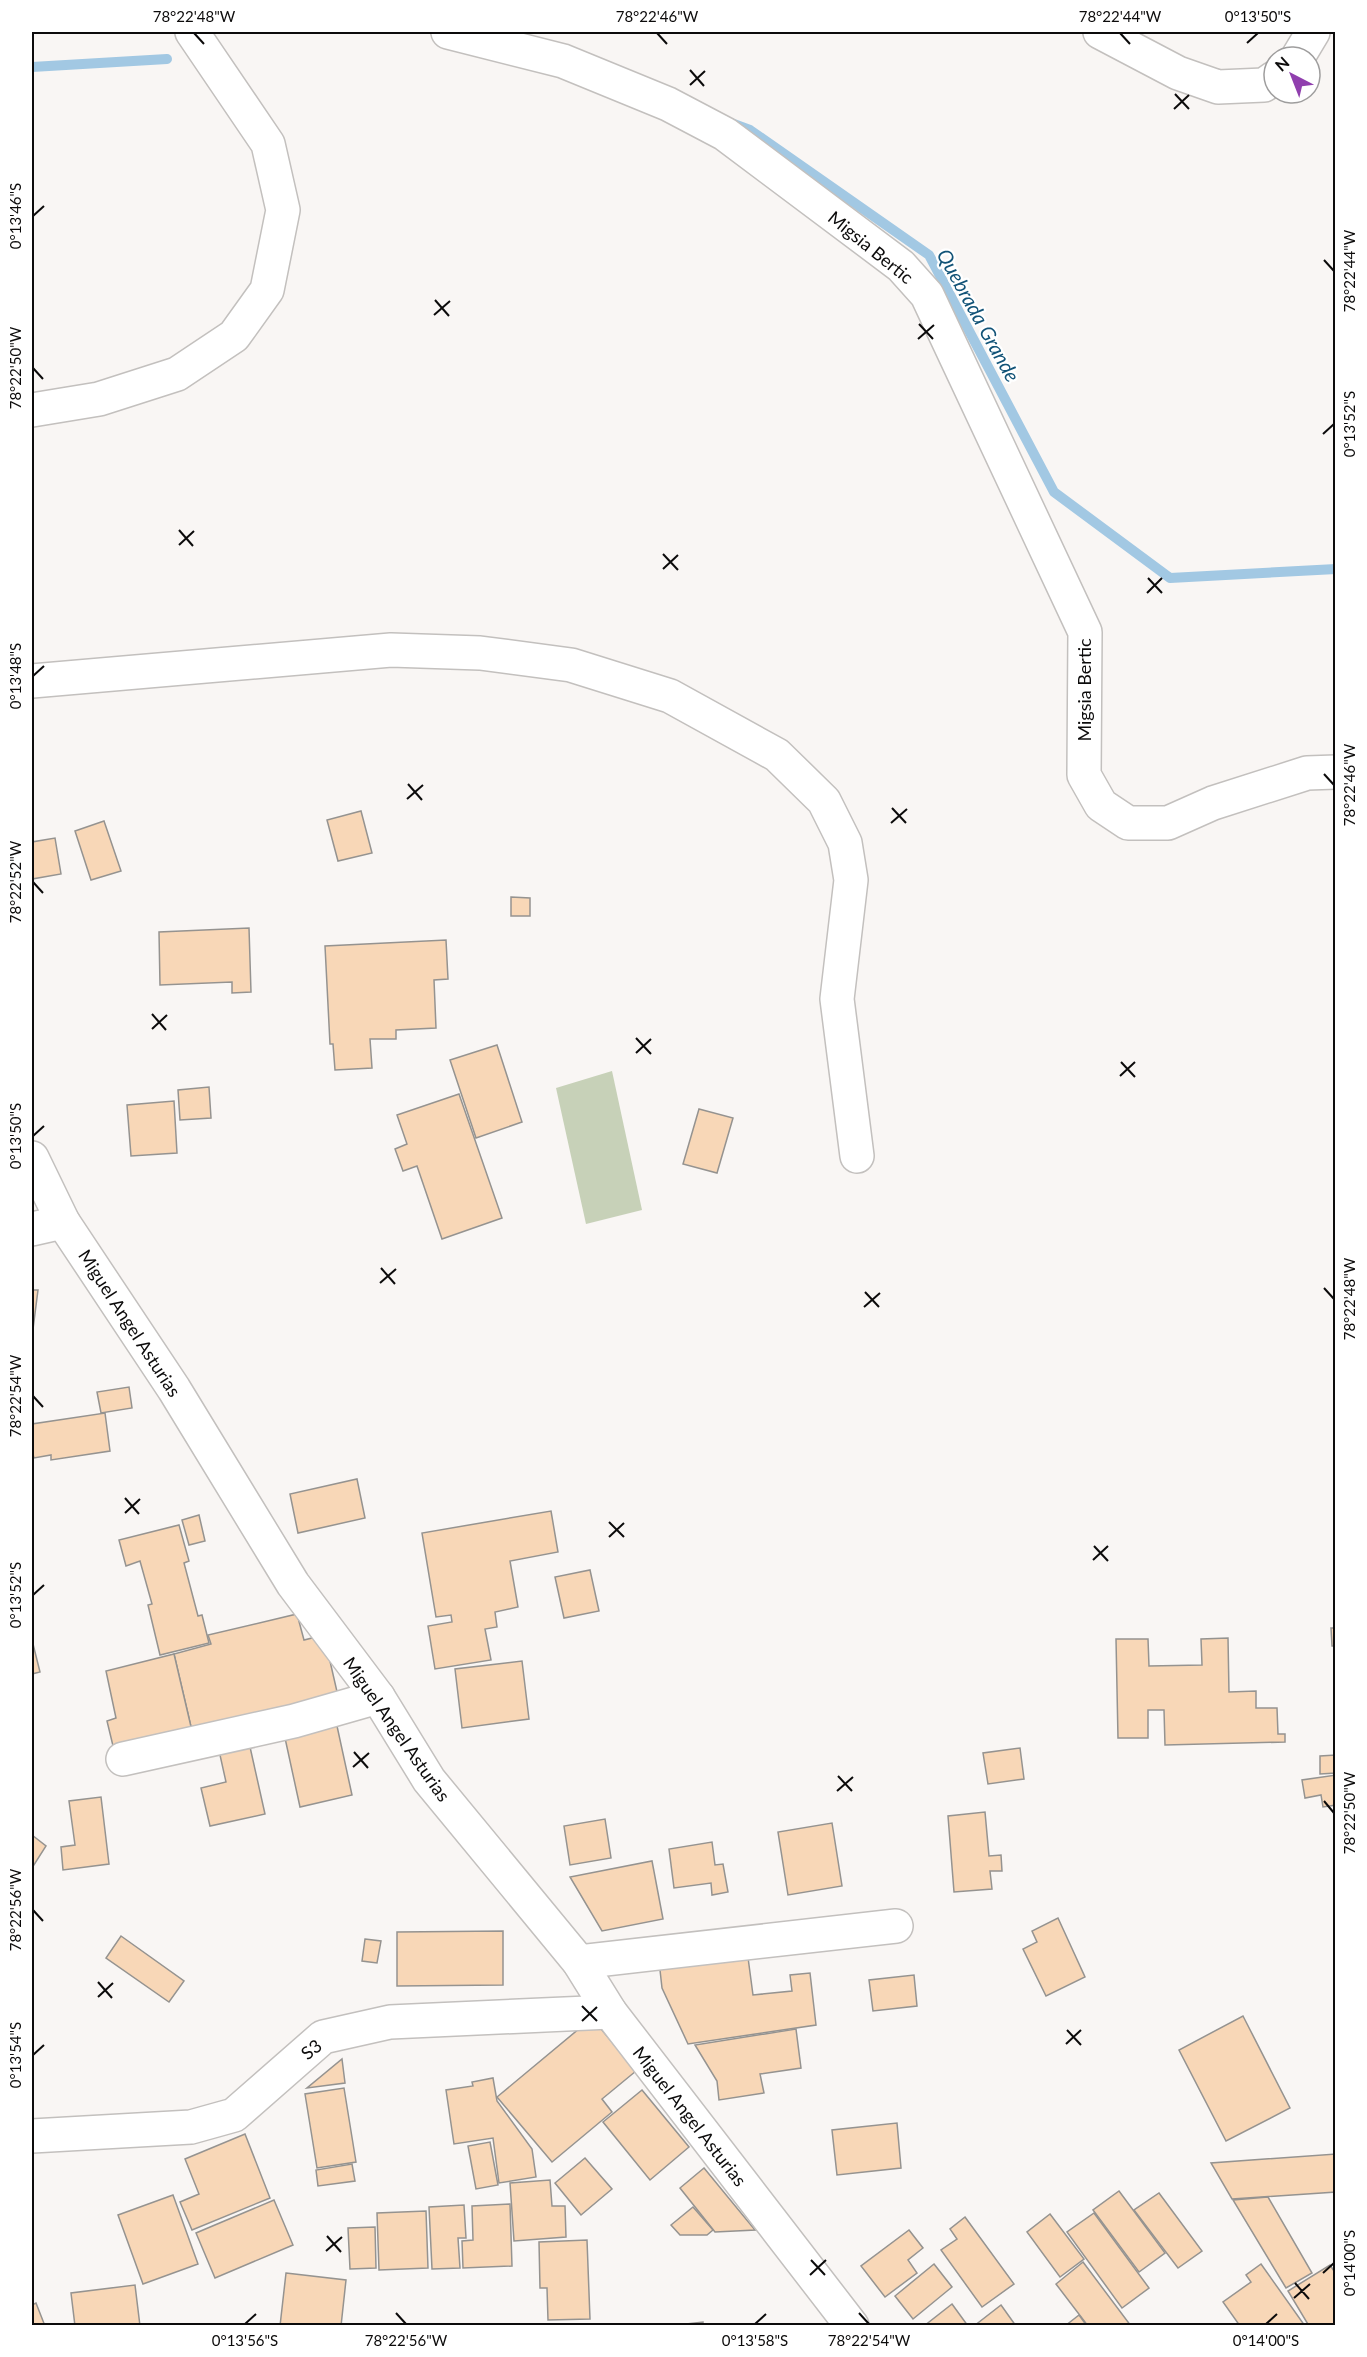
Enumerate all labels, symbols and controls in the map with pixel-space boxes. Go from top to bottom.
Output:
text: 78°22'48"W [153,7,236,25]
text: 78°22'46"W [616,7,699,25]
text: 78°22'44"W [1079,7,1162,25]
text: 0°13'50"S [1225,7,1291,25]
north arrow [1262,45,1322,105]
text: N [1271,52,1293,75]
text: 0°13'46"S [6,183,24,249]
street label: Migsia Bertic [824,206,918,288]
text: 78°22'44"W [1340,229,1358,312]
water label: Quebrada Grande [933,244,1025,386]
text: 78°22'50"W [6,326,24,409]
text: 0°13'52"S [1340,391,1358,457]
street label: Migsia Bertic [1073,638,1095,742]
text: 0°13'48"S [6,643,24,709]
text: 78°22'46"W [1340,743,1358,826]
text: 78°22'52"W [6,840,24,923]
text: 0°13'50"S [6,1103,24,1169]
street label: Miguel Angel Asturias [74,1245,186,1401]
text: 78°22'48"W [1340,1257,1358,1340]
text: 78°22'54"W [6,1354,24,1437]
text: 0°13'52"S [6,1562,24,1628]
street label: Miguel Angel Asturias [339,1653,455,1806]
text: 78°22'50"W [1340,1771,1358,1854]
text: 78°22'56"W [6,1868,24,1951]
text: 0°13'54"S [6,2022,24,2088]
street label: S3 [296,2034,326,2064]
street label: Miguel Angel Asturias [629,2042,752,2190]
text: 0°14'00"S [1340,2230,1358,2296]
text: 0°13'56"S [212,2331,278,2349]
text: 78°22'56"W [365,2331,448,2349]
text: 0°13'58"S [722,2331,788,2349]
text: 78°22'54"W [828,2331,911,2349]
text: 0°14'00"S [1233,2331,1299,2349]

